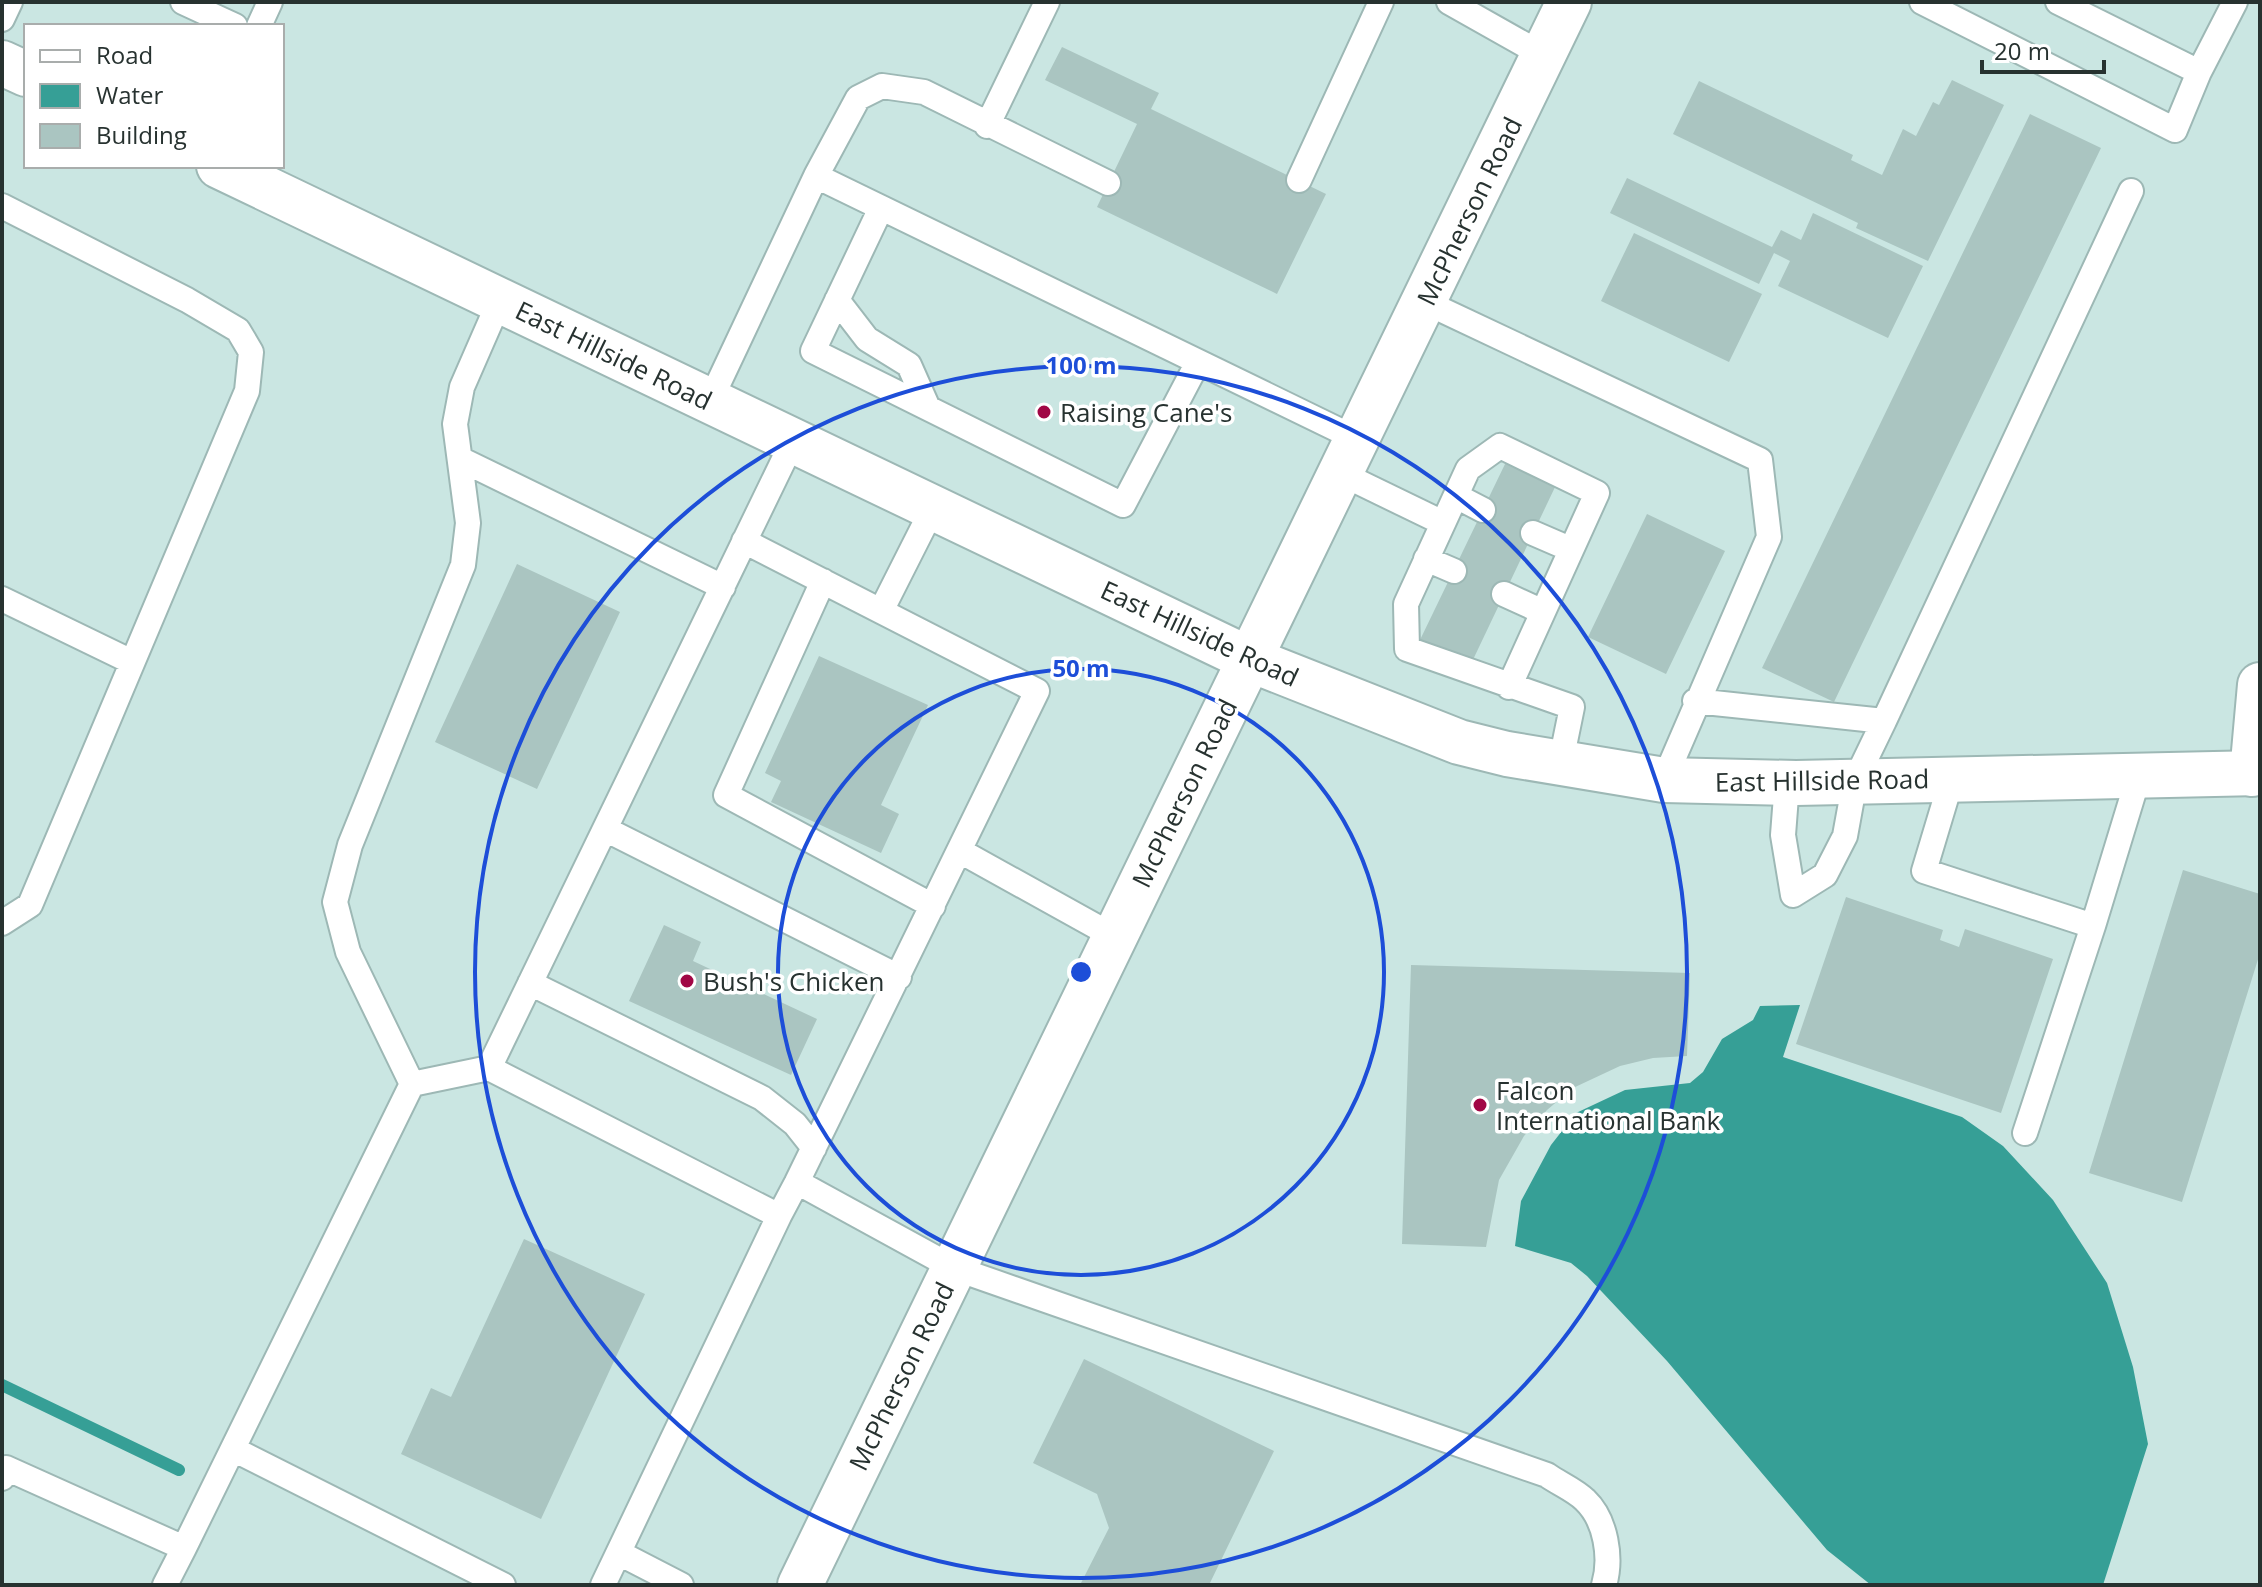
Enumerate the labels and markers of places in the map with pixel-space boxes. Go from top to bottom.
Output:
place label: Raising Cane's [1060,394,1232,430]
marker: Raising Cane's [1035,403,1053,421]
centre of rings [1067,958,1095,986]
place label: Bush's Chicken [703,963,884,999]
marker: Bush's Chicken [678,972,696,990]
place label: Falcon International Bank [1496,1072,1720,1138]
marker: Falcon International Bank [1471,1096,1489,1114]

